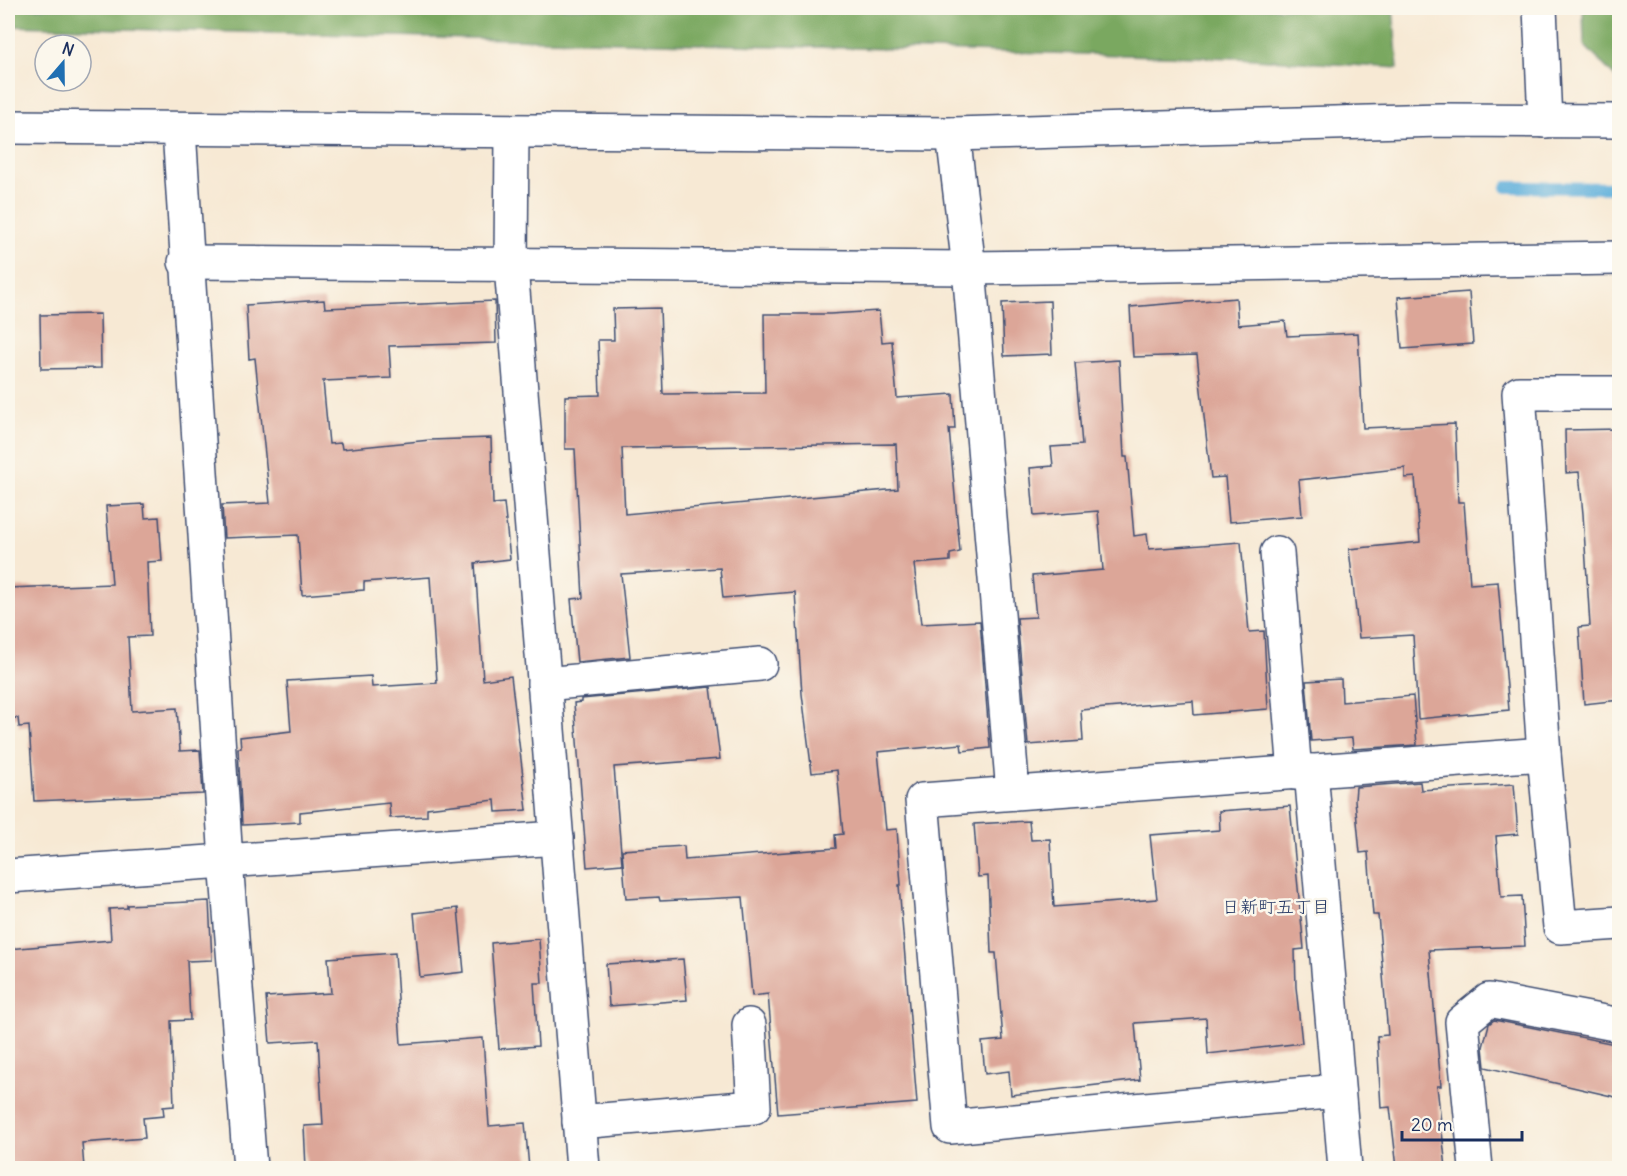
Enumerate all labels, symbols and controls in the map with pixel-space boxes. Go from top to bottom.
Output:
north arrow [33,33,93,93]
text: N [60,38,77,60]
district label: 日新町五丁目 [1222,895,1330,918]
scale bar [1402,1104,1522,1142]
text: 20 m [1411,1113,1453,1136]

